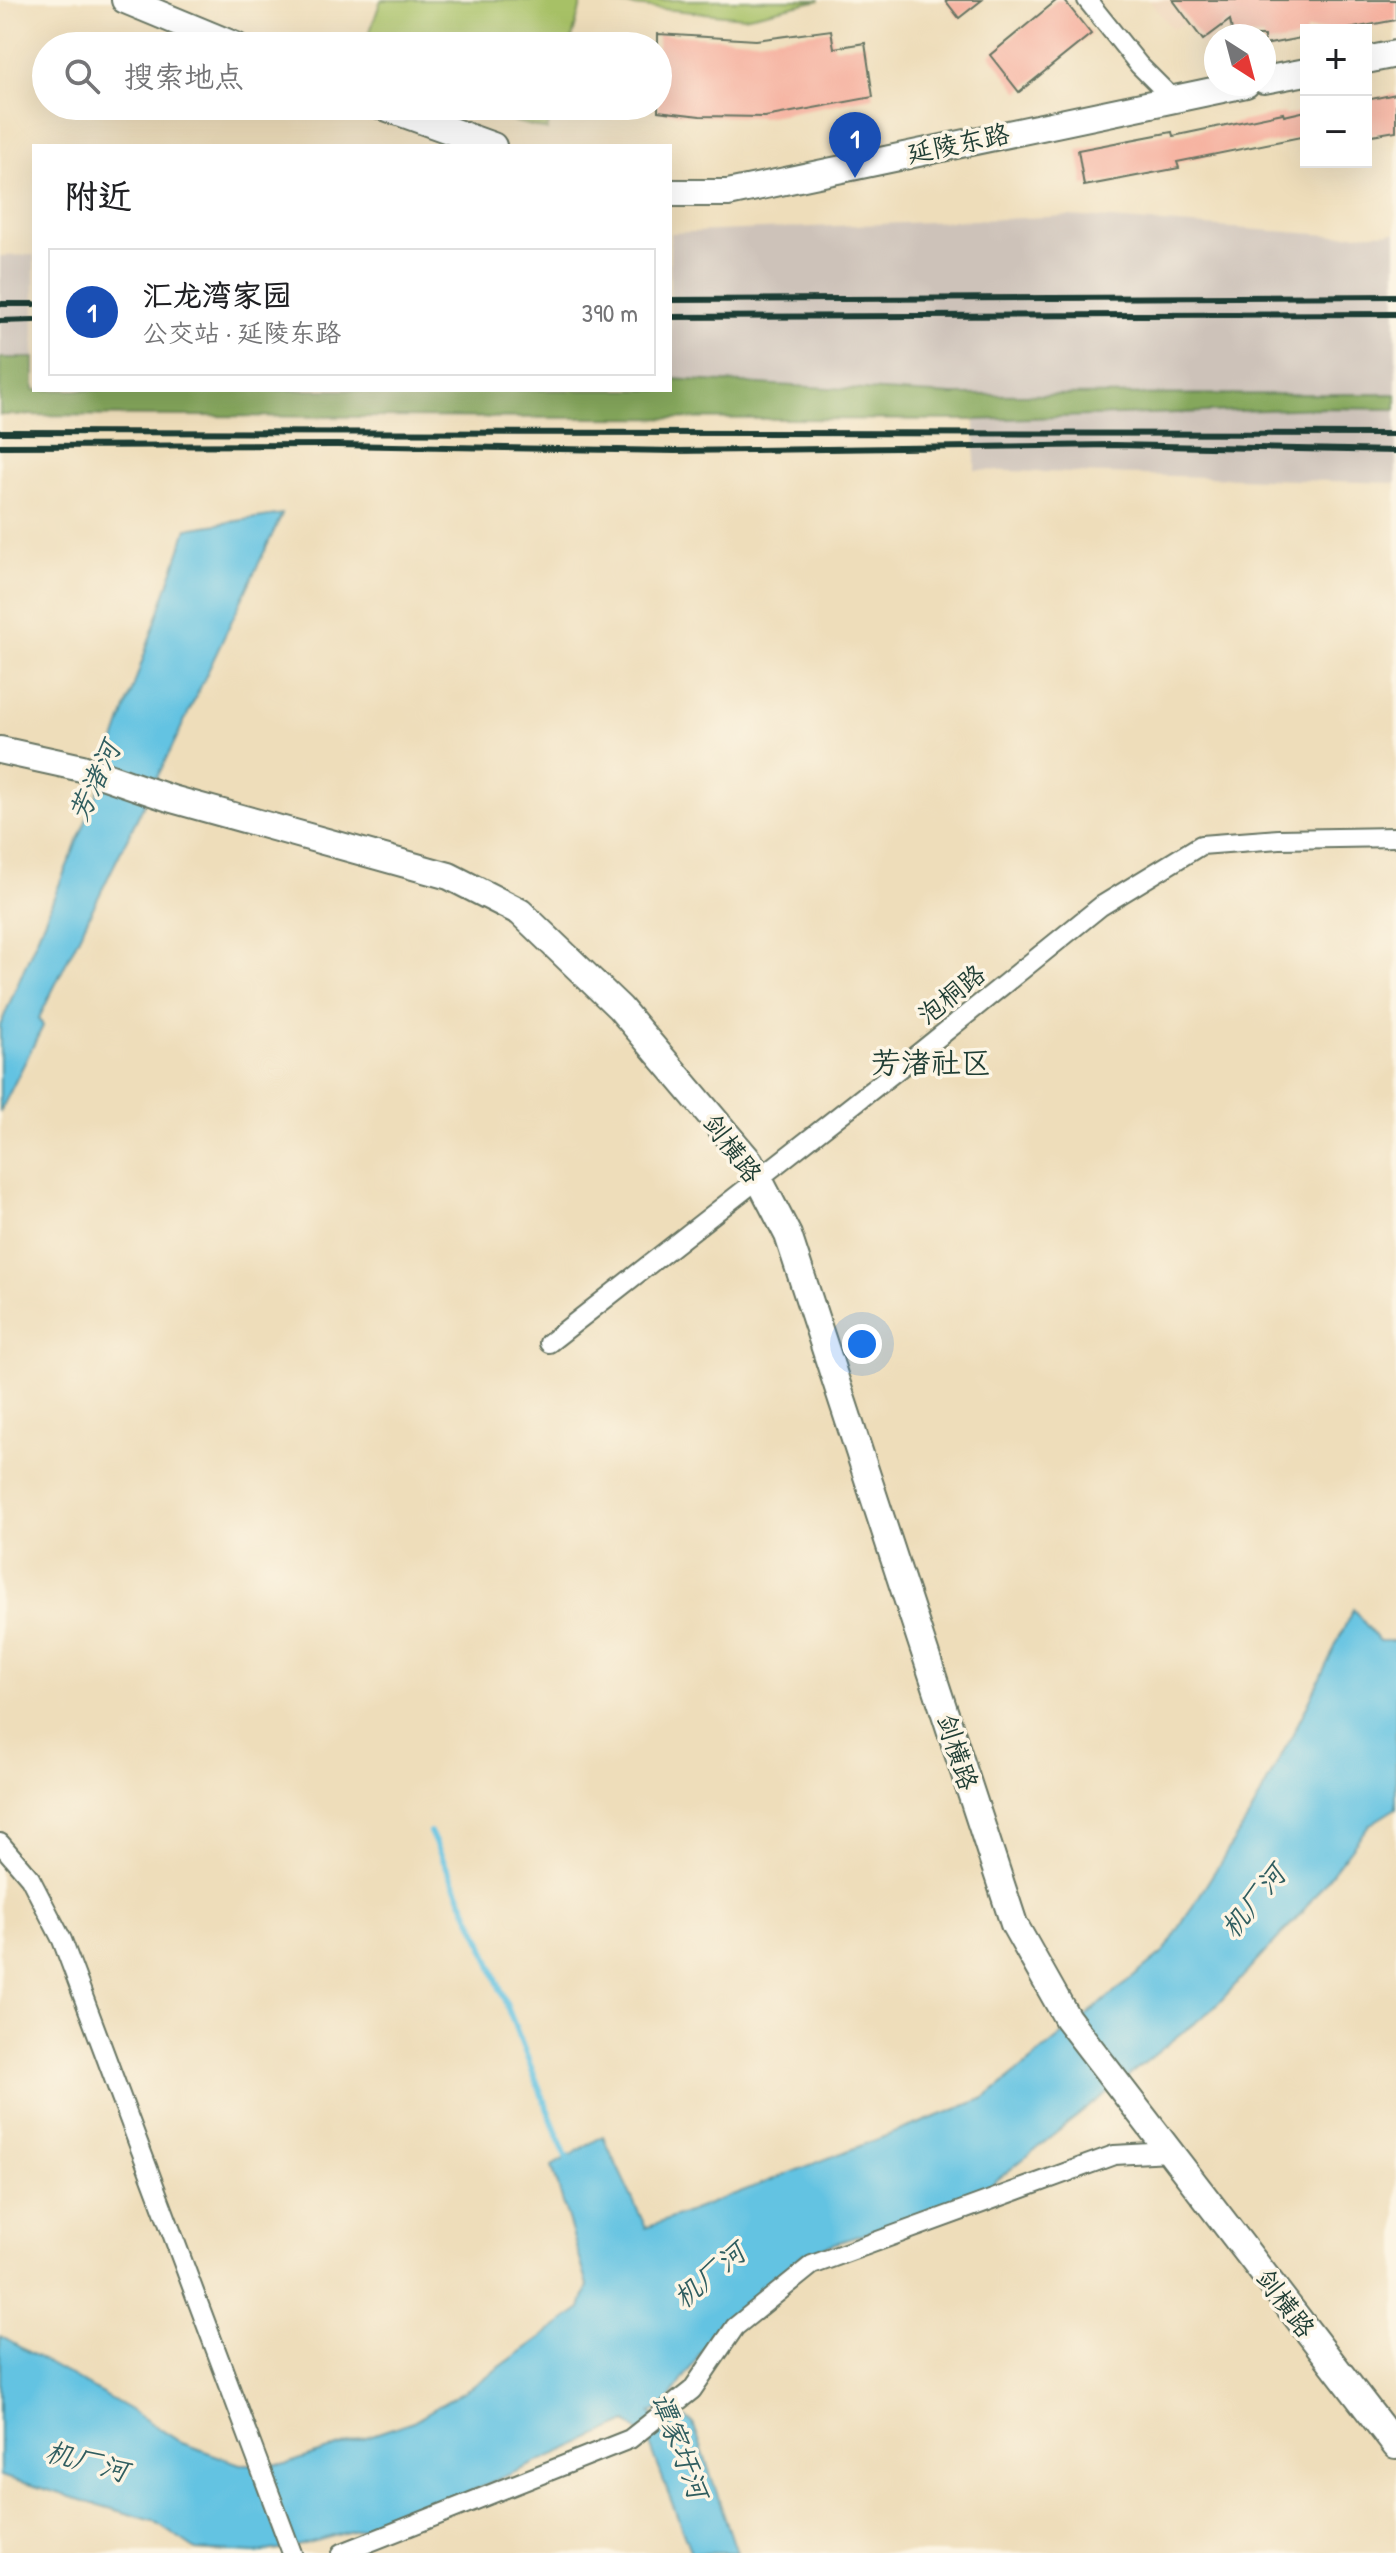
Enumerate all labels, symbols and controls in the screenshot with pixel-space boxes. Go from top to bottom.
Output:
north arrow [1204,24,1276,96]
map controls [1300,24,1372,168]
button: + [1300,24,1372,96]
search box [32,32,672,120]
icon: search [60,54,104,98]
text: 搜索地点 [124,56,244,96]
button: − [1300,96,1372,168]
pin: 1 [829,112,881,178]
street label: 延陵东路 [903,115,1013,171]
text: 附近 [64,173,132,219]
text: 汇龙湾家园 [142,275,292,315]
text: 1 [87,295,97,330]
text: 390 m [582,295,638,330]
text: 公交站 · 延陵东路 [142,315,341,350]
water label: 芳渚河 [59,731,131,827]
street label: 泡桐路 [910,956,992,1032]
district label: 芳渚社区 [871,1042,991,1082]
street label: 剑横路 [696,1106,770,1190]
your location [842,1324,882,1364]
street label: 剑横路 [929,1709,987,1795]
water label: 机厂河 [1212,1853,1297,1946]
water label: 机厂河 [665,2231,756,2317]
street label: 剑横路 [1249,2261,1323,2345]
water label: 谭家圩河 [642,2386,719,2508]
water label: 机厂河 [42,2432,136,2491]

